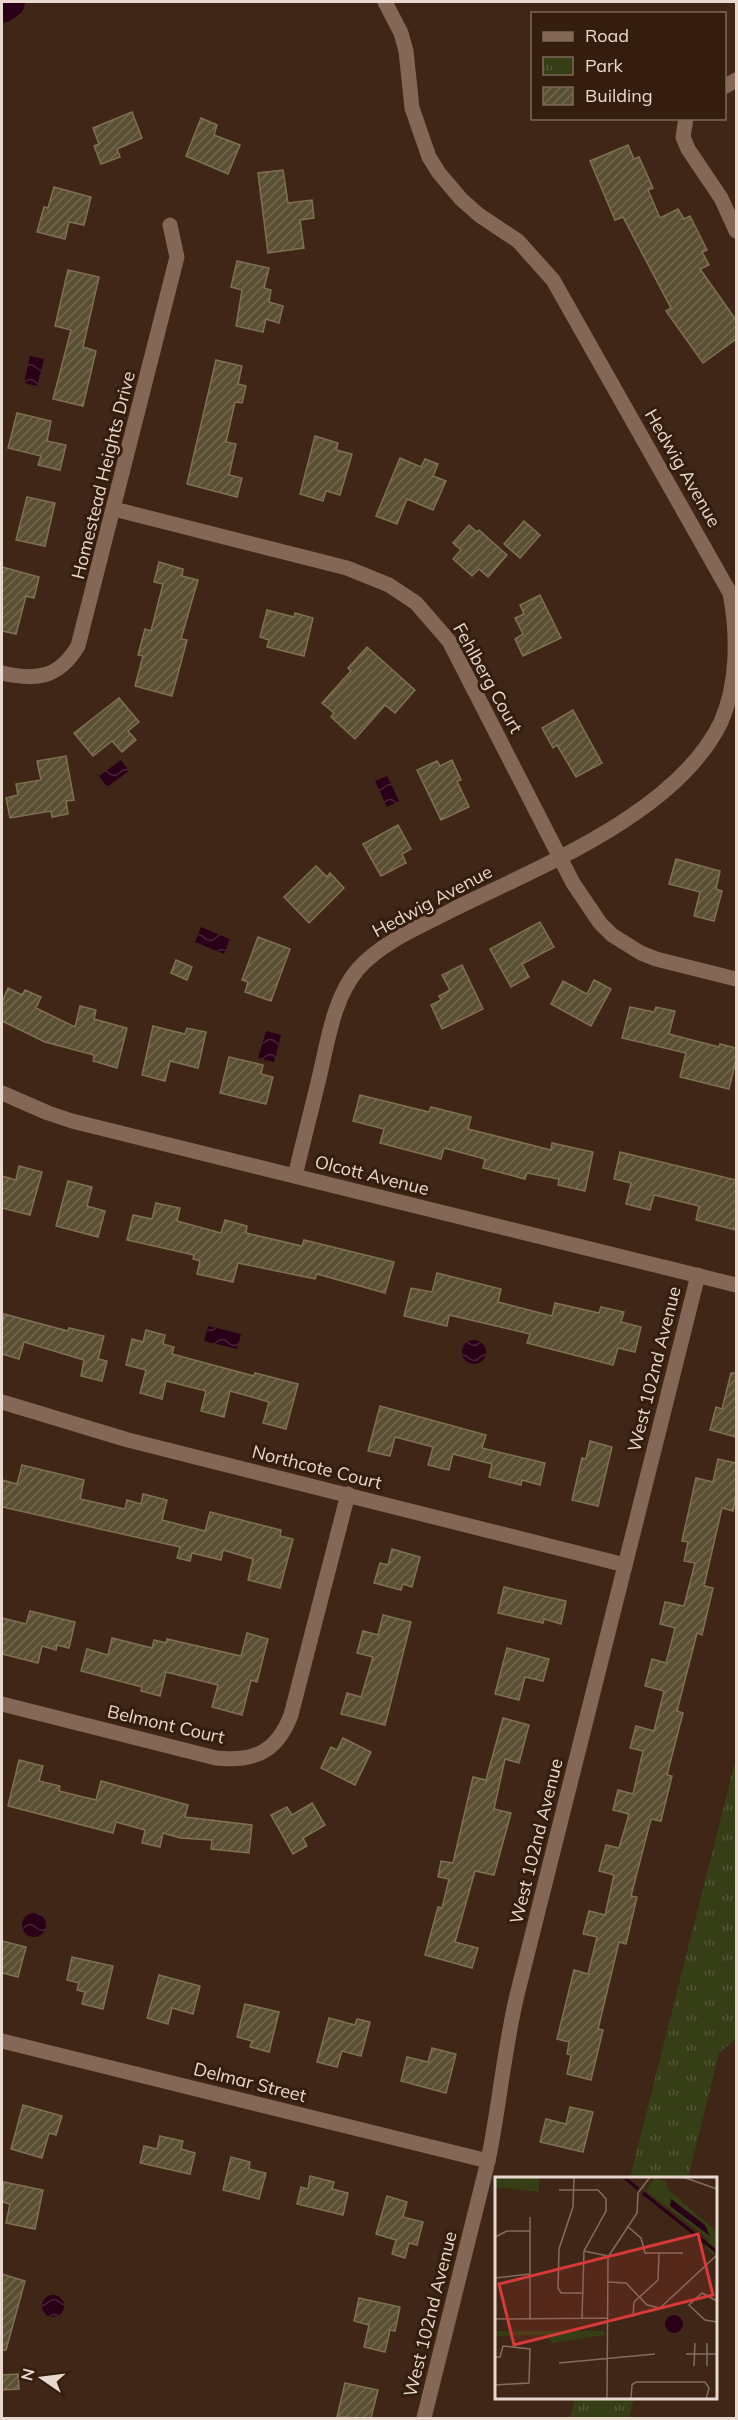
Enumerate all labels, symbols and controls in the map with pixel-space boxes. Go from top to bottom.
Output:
legend [531,12,726,120]
text: Road [585,24,629,47]
text: Park [585,54,624,77]
text: Building [585,84,653,107]
street label: Homestead Heights Drive [66,369,140,581]
street label: Hedwig Avenue [640,405,726,531]
street label: Fehlberg Court [448,619,528,737]
street label: Hedwig Avenue [368,860,496,942]
street label: Olcott Avenue [313,1150,431,1200]
street label: West 102nd Avenue [622,1284,686,1454]
street label: Northcote Court [250,1440,384,1494]
street label: Belmont Court [105,1699,227,1749]
street label: West 102nd Avenue [504,1756,568,1926]
street label: Delmar Street [191,2057,309,2107]
inset map [495,2177,717,2399]
street label: West 102nd Avenue [398,2229,462,2399]
north arrow [12,2348,72,2408]
text: N [16,2366,39,2383]

